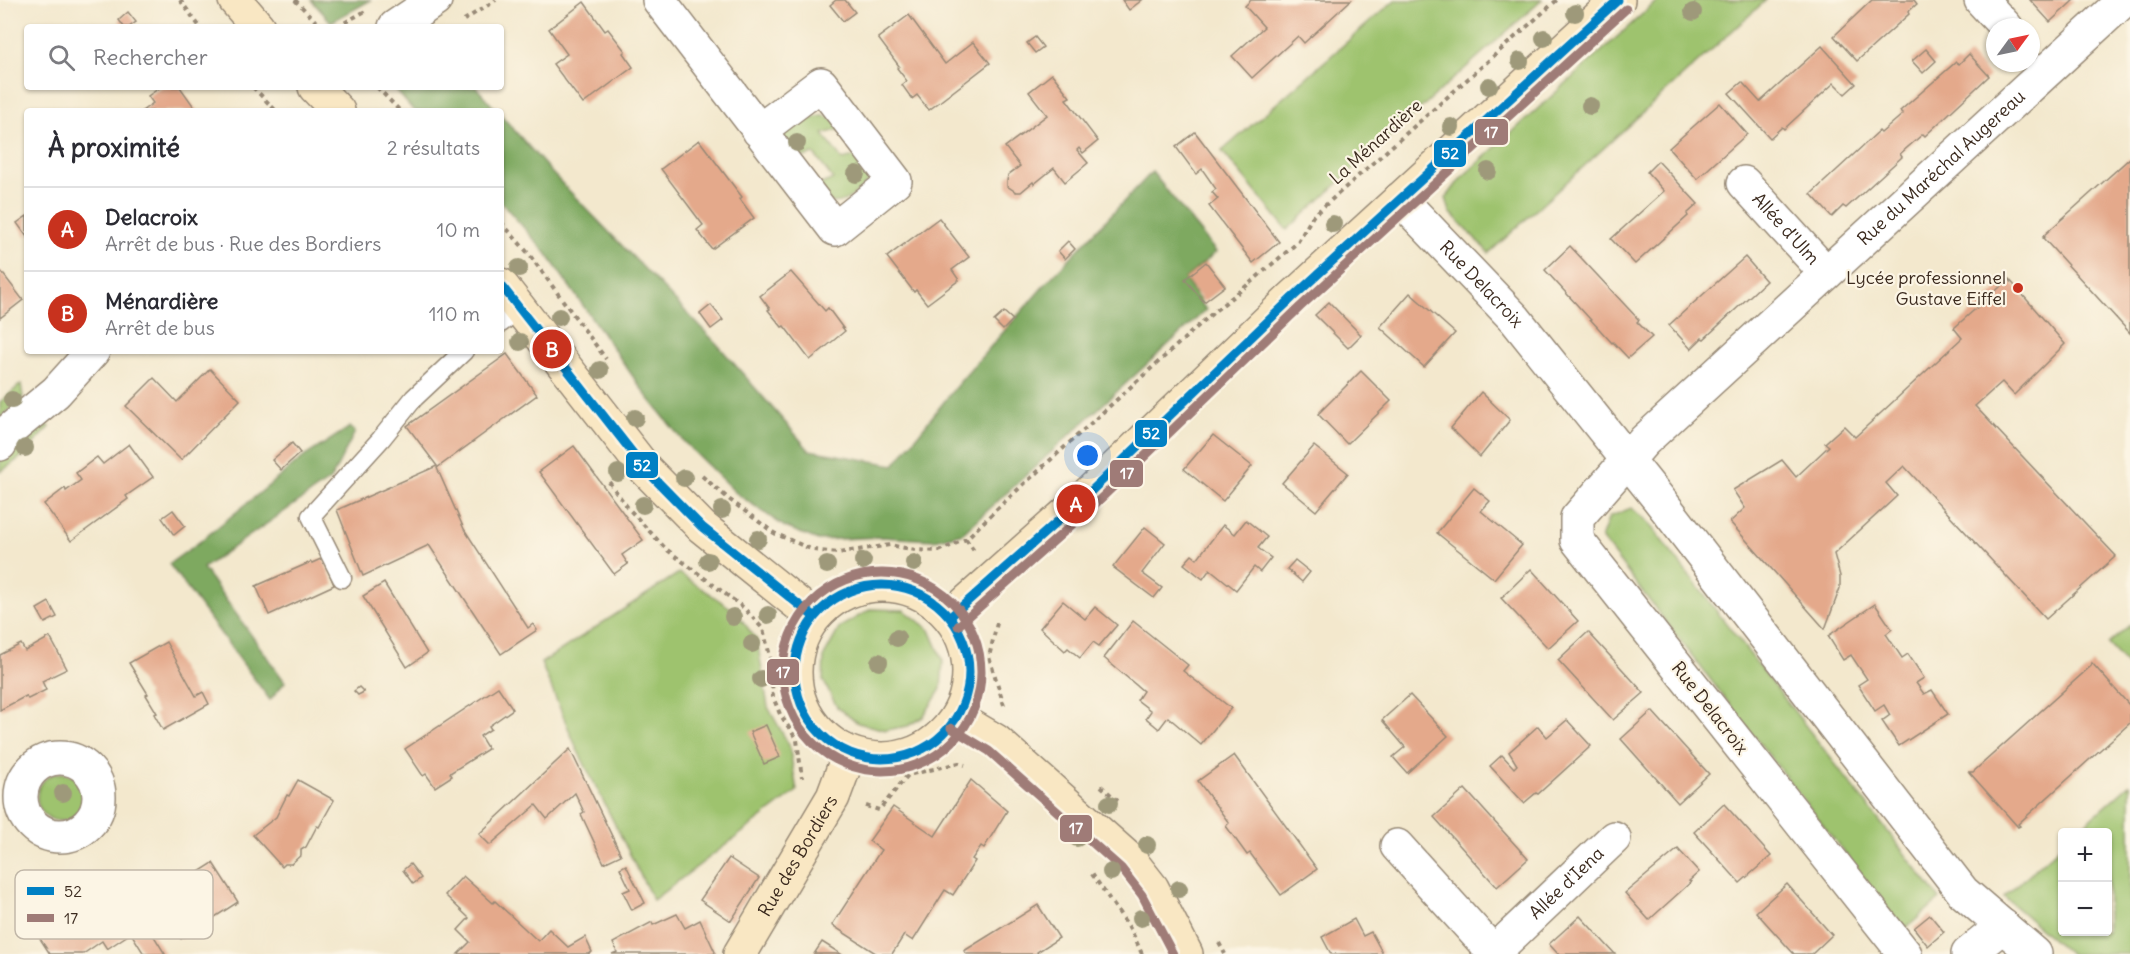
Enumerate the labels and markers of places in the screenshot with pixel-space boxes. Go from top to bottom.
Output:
place label: Lycée professionnel Gustave Eiffel [1846,266,2006,310]
marker: Lycée professionnel Gustave Eiffel [2011,281,2025,295]
pin: B [532,326,572,372]
pin: A [1056,482,1096,526]

